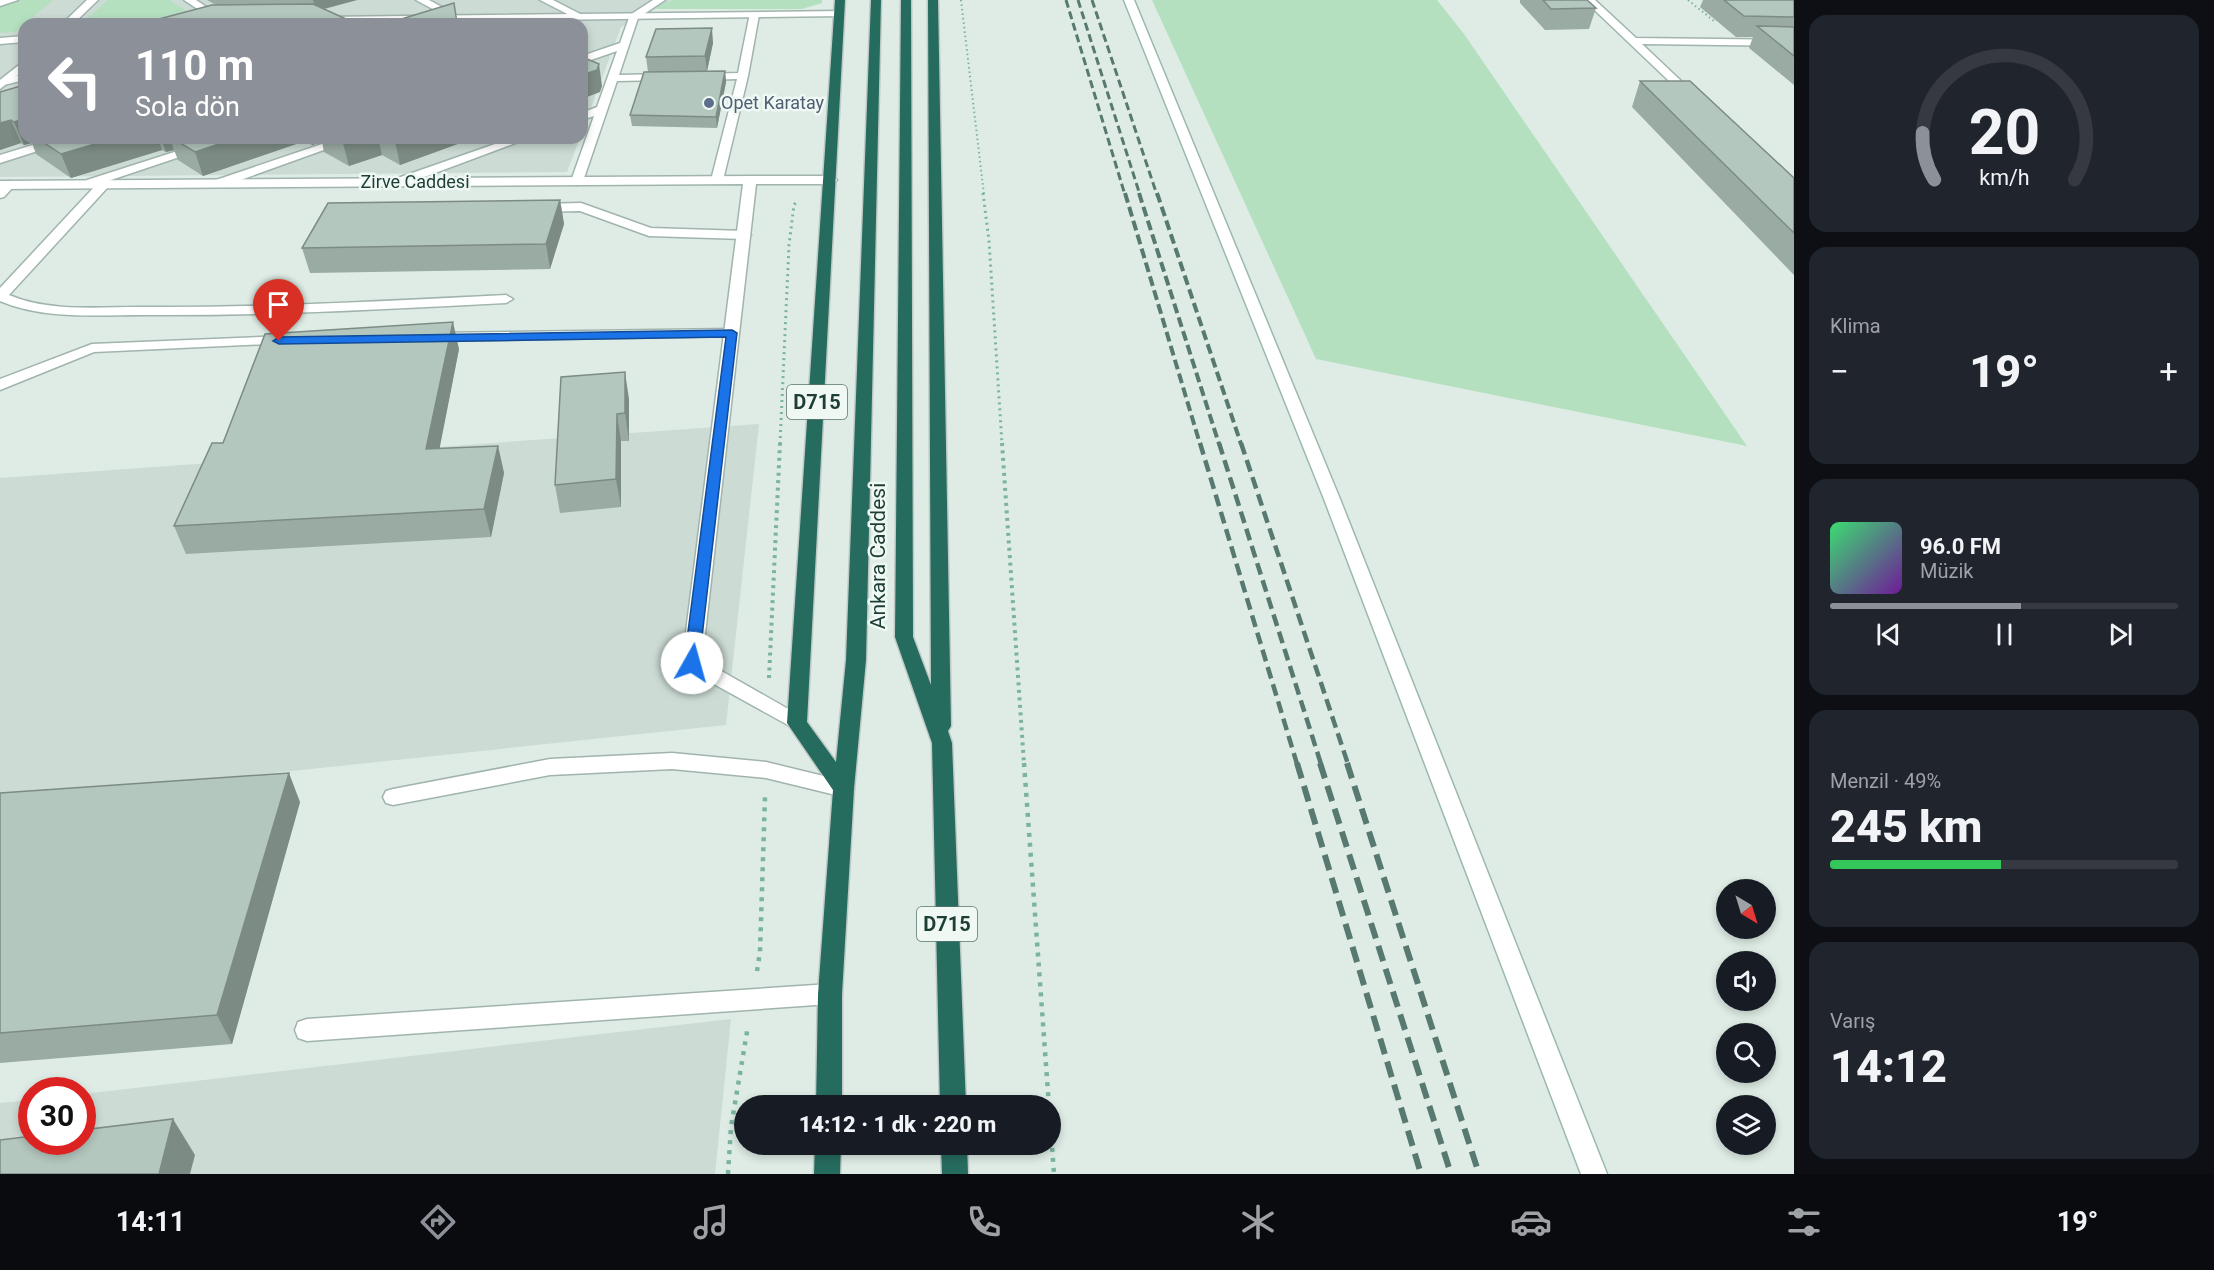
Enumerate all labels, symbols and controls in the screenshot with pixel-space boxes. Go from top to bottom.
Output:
text: 110 m [135,41,254,90]
icon: left [36,42,114,120]
text: Sola dön [135,91,240,123]
place label: Opet Karatay [721,92,825,113]
marker: Opet Karatay [702,96,716,110]
text: 20 [1968,97,2040,170]
text: km/h [1979,166,2029,191]
street label: Zirve Caddesi [360,171,470,192]
pin [253,279,304,341]
icon: arrive [262,288,295,321]
text: Klima [1830,314,1881,338]
text: 19° [1969,345,2039,398]
text: − [1830,352,1849,391]
text: + [2159,352,2178,391]
road number: D715 [787,385,847,419]
street label: Ankara Caddesi [866,483,890,629]
text: 96.0 FM [1920,534,2001,559]
text: Müzik [1920,559,1973,583]
icon: previous [1872,618,1905,651]
icon: pause [1988,618,2021,651]
icon: next [2104,618,2137,651]
position arrow [660,631,724,695]
text: Menzil · 49% [1830,769,1941,793]
text: 245 km [1830,800,1982,853]
north arrow [1716,879,1776,939]
map controls [1716,879,1776,1155]
road number: D715 [917,907,977,941]
button: sound [1716,951,1776,1011]
text: Varış [1830,1009,1875,1033]
button: search [1716,1023,1776,1083]
text: 14:12 [1830,1040,1947,1093]
speed limit sign: 30 [18,1077,96,1155]
button: layers [1716,1095,1776,1155]
text: 14:12 · 1 dk · 220 m [799,1112,996,1137]
icon: directions [417,1201,459,1243]
icon: music [690,1201,732,1243]
icon: phone [963,1201,1005,1243]
icon: climate [1237,1201,1279,1243]
icon: car [1510,1201,1552,1243]
icon: filters [1783,1201,1825,1243]
text: 14:11 [116,1206,185,1238]
text: 19° [2057,1206,2098,1238]

